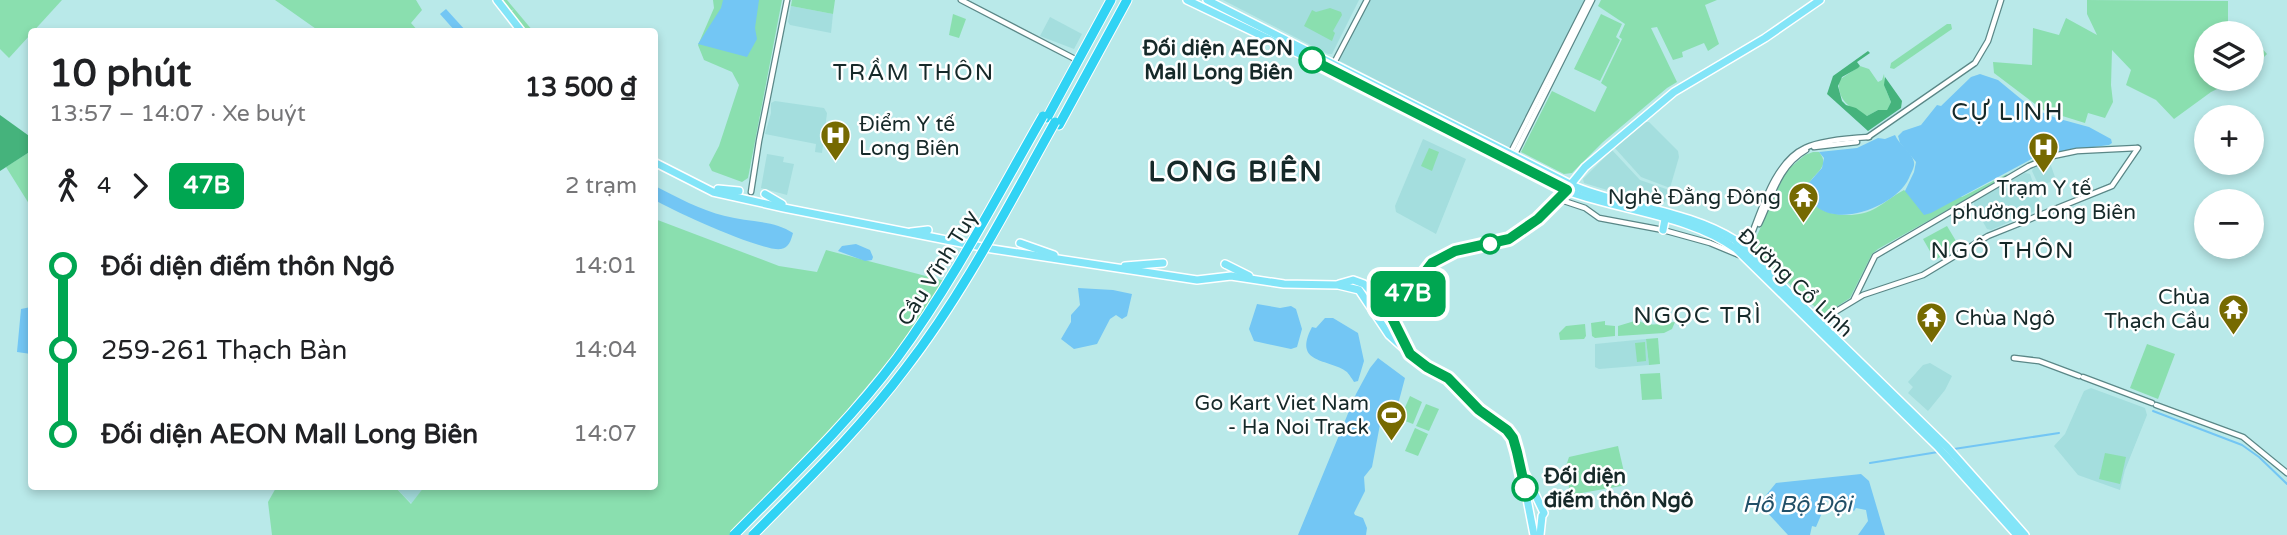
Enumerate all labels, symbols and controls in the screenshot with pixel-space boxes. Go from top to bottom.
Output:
map controls [2194,21,2264,259]
button: layers [2194,21,2264,91]
place label: Đối diện AEON Mall Long Biên [1142,36,1293,85]
marker: Đối diện AEON Mall Long Biên [1299,47,1325,73]
text: 10 phút [49,51,191,97]
district label: TRẦM THÔN [833,57,995,87]
text: 13 500 ₫ [525,72,637,103]
district label: CỰ LINH [1951,98,2065,127]
text: 13:57 – 14:07 · Xe buýt [49,100,306,128]
button: + [2194,105,2264,175]
place label: Điểm Y tế Long Biên [859,112,960,161]
hospital icon: Điểm Y tế Long Biên [819,119,853,163]
hospital icon: Trạm Y tế phường Long Biên [2027,131,2061,175]
district label: LONG BIÊN [1148,155,1324,189]
icon: walk [49,167,87,205]
icon: forward [121,167,159,205]
text: 47B [183,171,230,200]
text: 4 [97,172,111,200]
text: 2 trạm [565,172,637,200]
place label: Trạm Y tế phường Long Biên [1952,176,2136,225]
temple icon: Nghè Đằng Đông [1787,180,1821,224]
place label: Nghè Đằng Đông [1608,185,1781,210]
button: − [2194,189,2264,259]
street label: Cầu Vĩnh Tuy [892,206,984,330]
street label: Đường Cổ Linh [1732,223,1858,343]
unlabelled marker [1480,234,1500,254]
district label: NGÔ THÔN [1930,237,2076,265]
text: Đối diện điếm thôn Ngô [101,251,395,282]
text: 14:01 [573,252,637,280]
line badge: 47B [1368,271,1448,317]
text: 47B [1385,279,1431,308]
place label: Chùa Thạch Cầu [2104,285,2210,334]
temple icon: Chùa Thạch Cầu [2216,292,2250,336]
temple icon: Chùa Ngô [1915,301,1949,345]
district label: NGỌC TRÌ [1633,302,1763,330]
place label: Chùa Ngô [1955,306,2055,331]
text: 259-261 Thạch Bàn [101,335,347,366]
text: 14:04 [573,336,637,364]
place label: Go Kart Viet Nam - Ha Noi Track [1195,391,1369,440]
sports icon: Go Kart Viet Nam - Ha Noi Track [1375,398,1409,442]
text: Đối diện AEON Mall Long Biên [101,419,478,450]
text: 14:07 [573,420,637,448]
place label: Đối diện điếm thôn Ngô [1543,464,1694,513]
marker: Đối diện điếm thôn Ngô [1512,475,1538,501]
water label: Hồ Bộ Đội [1742,491,1855,519]

